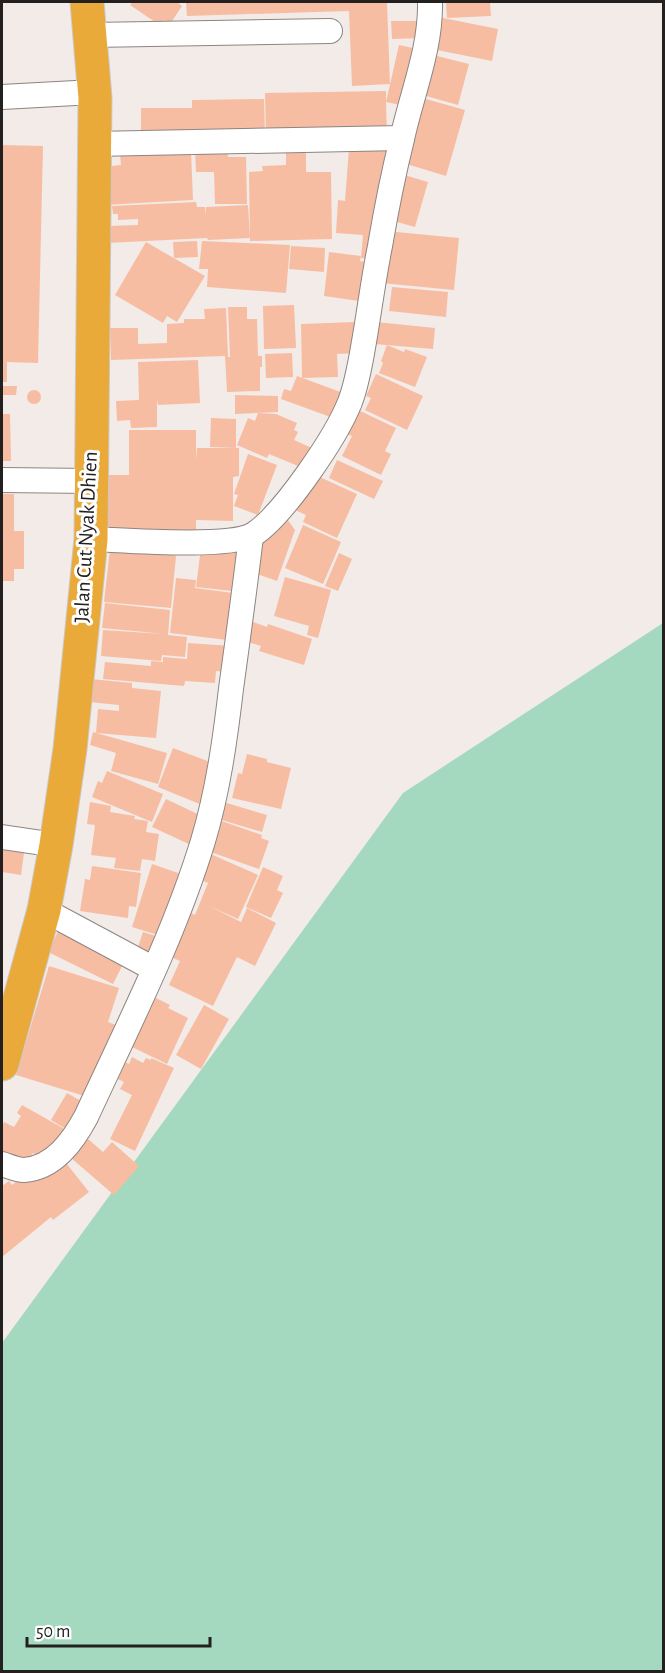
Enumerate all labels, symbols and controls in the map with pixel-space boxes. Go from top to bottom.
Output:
street label: Jalan Cut Nyak Dhien [71,451,101,623]
scale bar [27,1610,210,1648]
text: 50 m [36,1623,70,1641]

